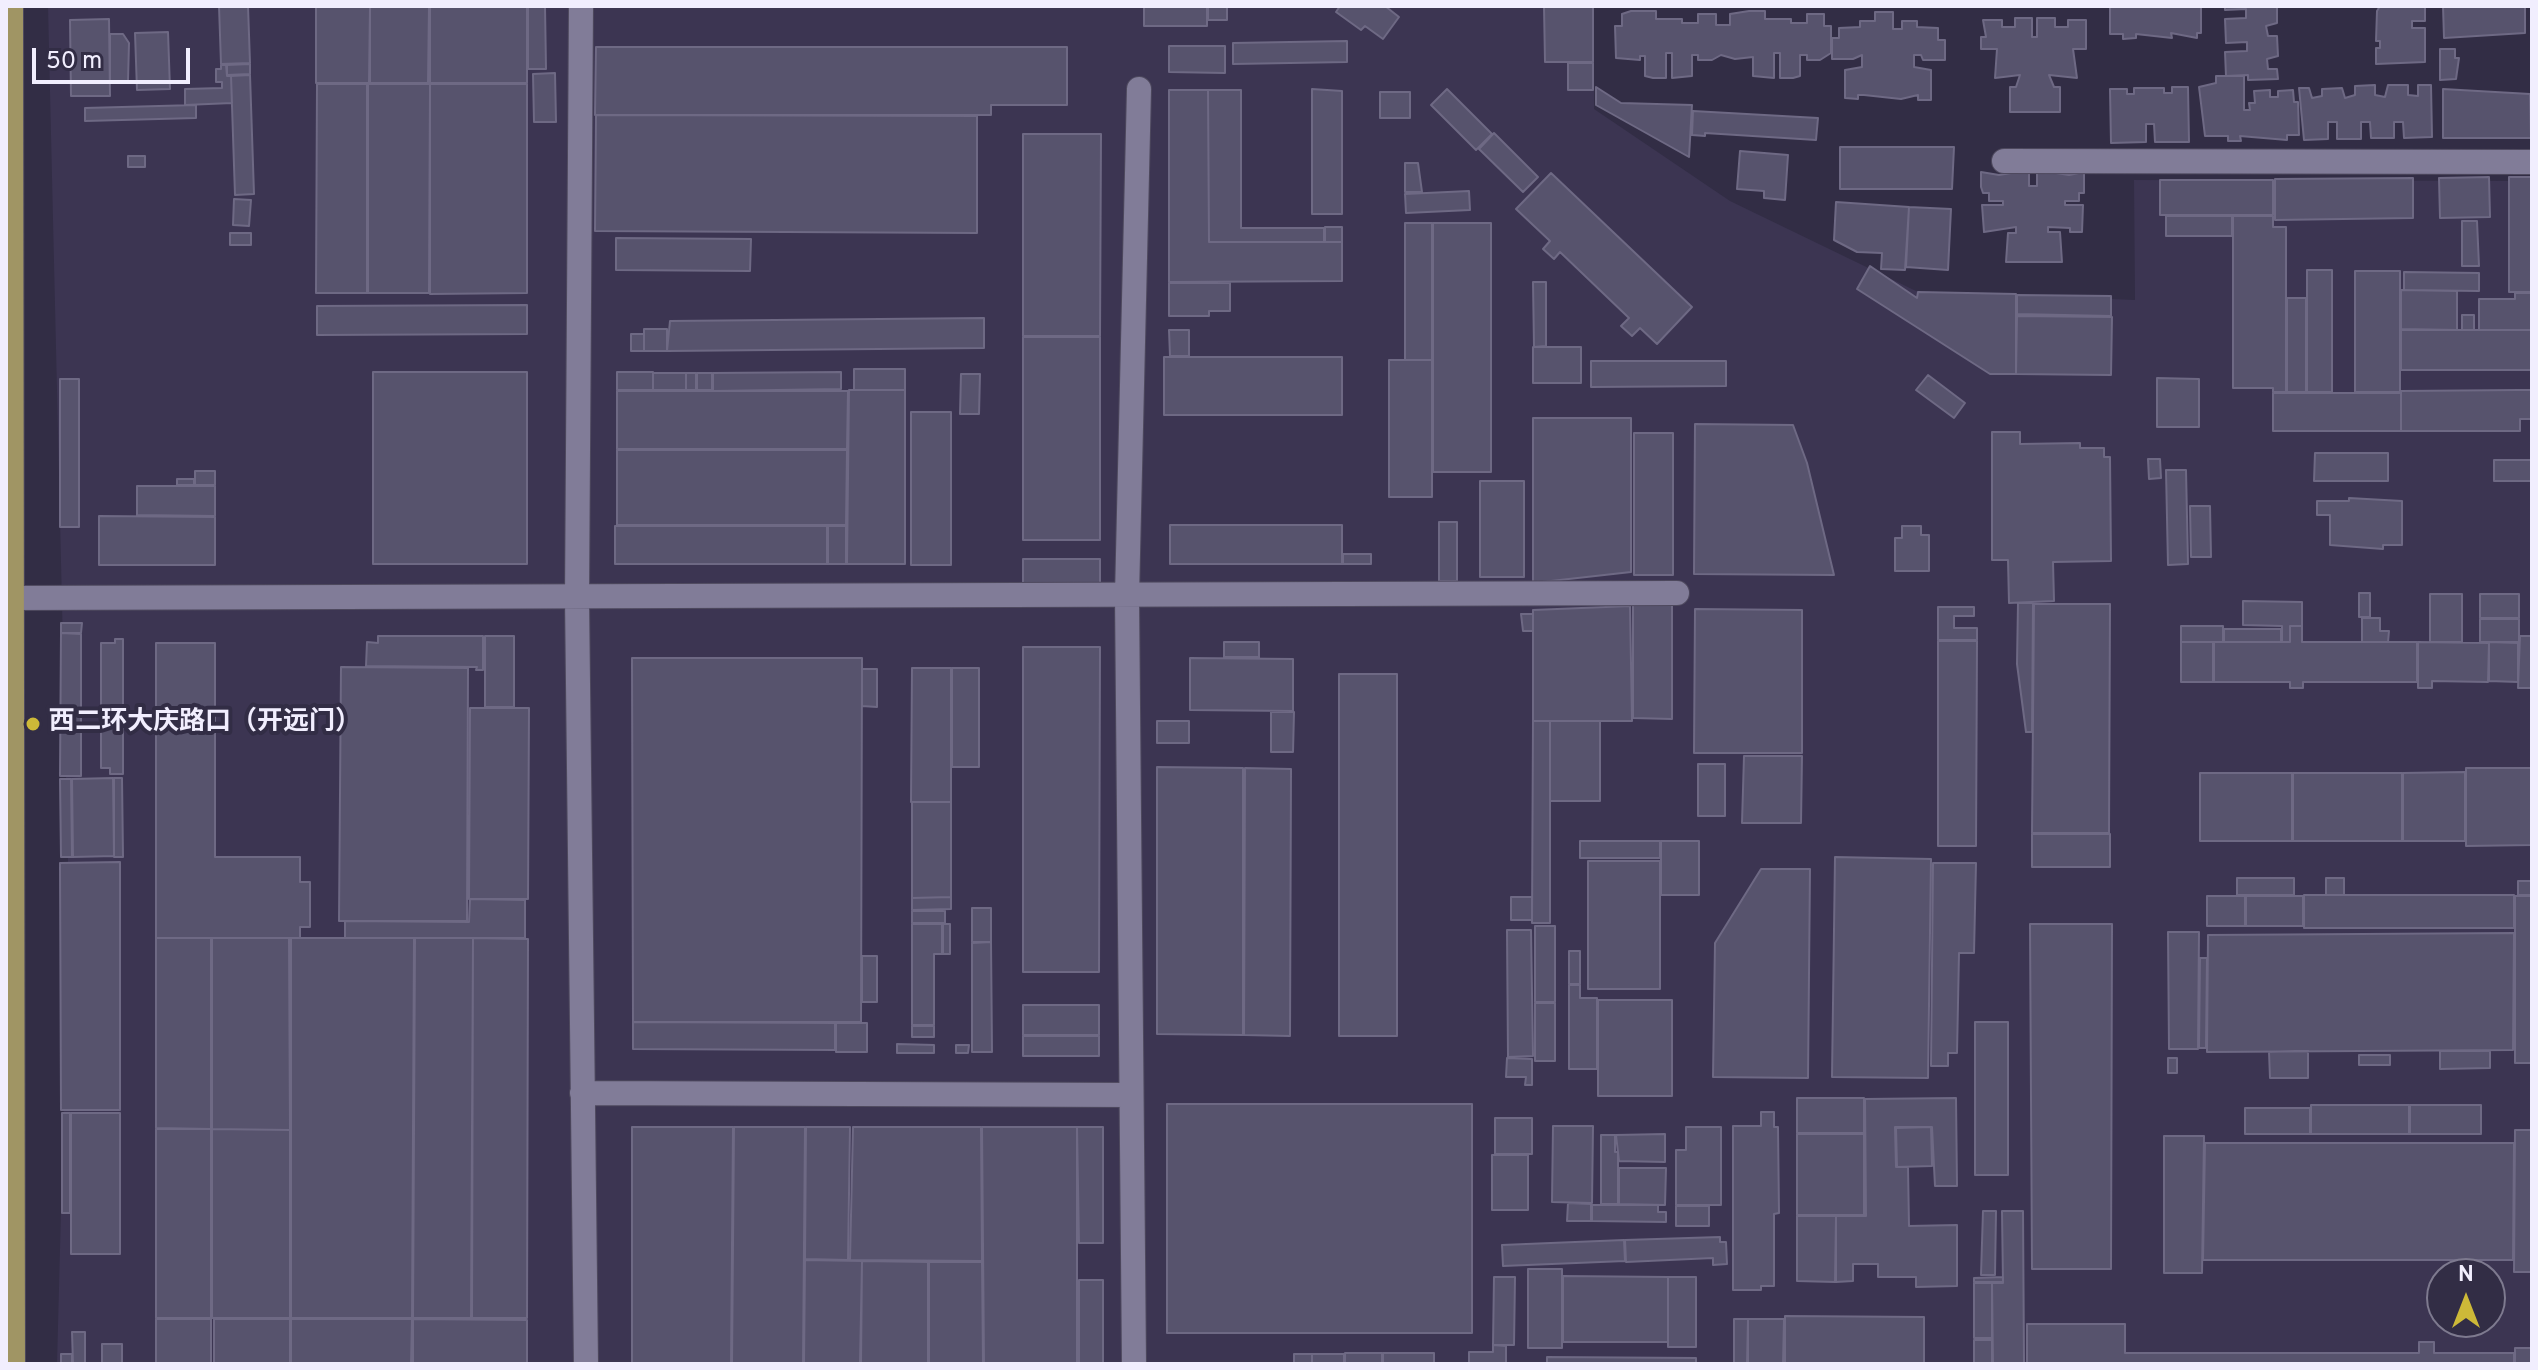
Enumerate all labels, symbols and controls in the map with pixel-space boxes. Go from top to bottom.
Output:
scale bar [36,32,194,82]
text: 50 m [46,47,102,77]
place label: 西二环大庆路口（开远门） [49,708,361,740]
marker: 西二环大庆路口（开远门） [24,715,42,733]
north arrow [2426,1258,2506,1338]
text: N [2458,1262,2474,1289]

